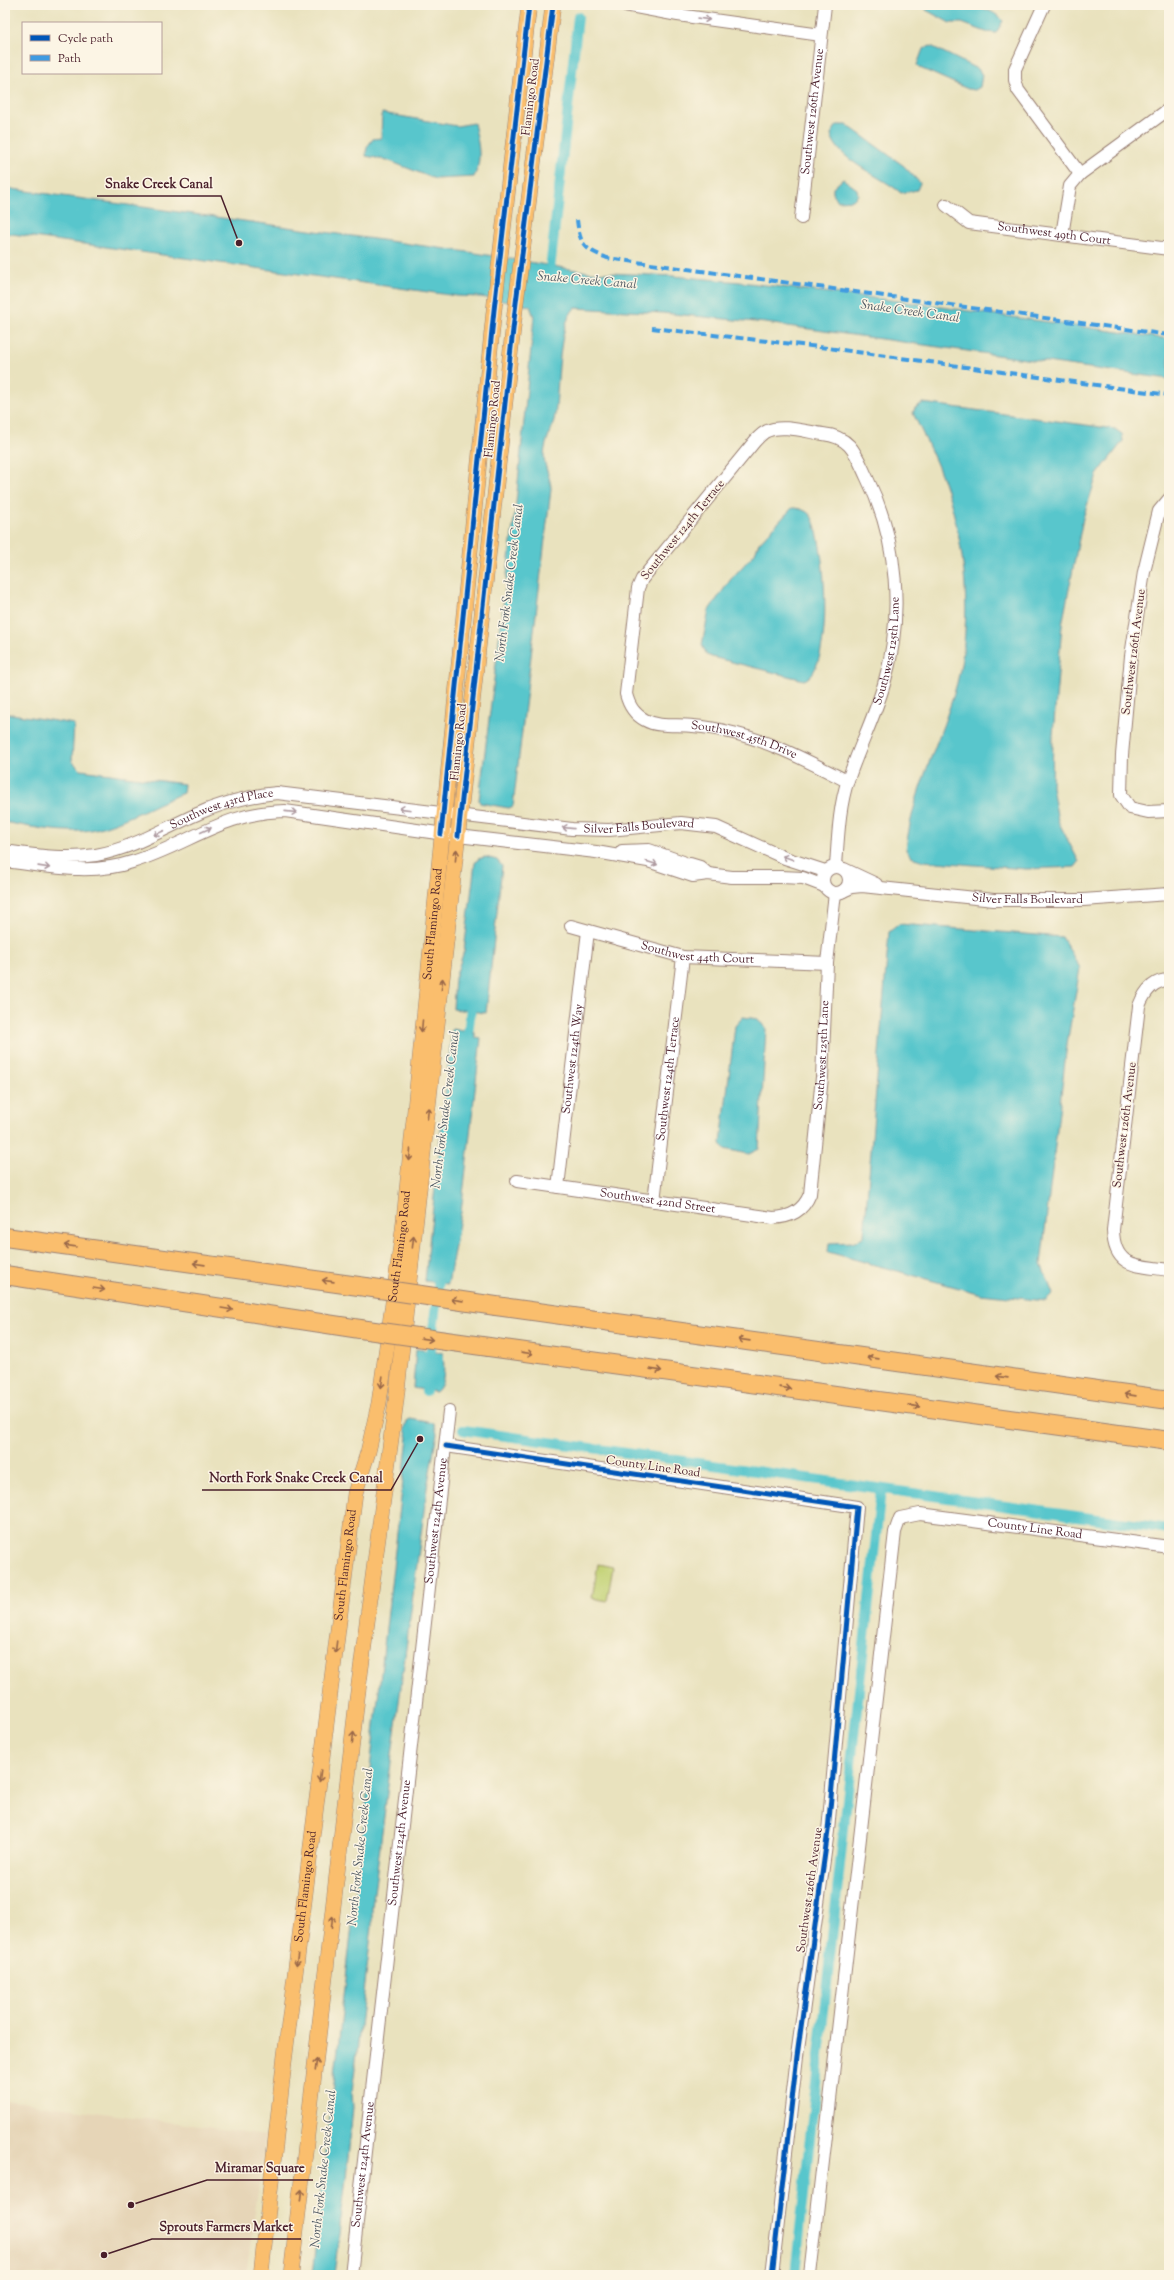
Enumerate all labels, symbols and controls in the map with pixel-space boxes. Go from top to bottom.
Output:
one-way arrow [698,15,711,23]
legend [22,22,162,74]
text: Cycle path [58,30,113,48]
street label: Southwest 126th Avenue [797,47,829,176]
text: Path [58,50,81,68]
street label: Flamingo Road [517,57,545,137]
callout: Snake Creek Canal [97,171,221,196]
text: Snake Creek Canal [105,176,213,194]
street label: Southwest 49th Court [996,218,1112,250]
water label: Snake Creek Canal [537,268,638,294]
water label: Snake Creek Canal [859,296,961,328]
street label: Flamingo Road [480,379,506,459]
street label: Southwest 124th Terrace [637,475,730,584]
water label: North Fork Snake Creek Canal [491,503,529,663]
street label: Southwest 126th Avenue [1117,588,1151,716]
street label: Southwest 125th Lane [869,596,905,708]
street label: Flamingo Road [446,702,472,782]
street label: Southwest 45th Drive [690,717,801,764]
street label: Southwest 43rd Place [167,784,275,835]
one-way arrow [399,805,412,812]
one-way arrow [284,808,297,816]
street label: Silver Falls Boulevard [583,814,695,839]
one-way arrow [562,824,575,832]
one-way arrow [200,826,212,833]
one-way arrow [153,830,165,837]
one-way arrow [453,849,460,862]
one-way arrow [783,854,795,862]
one-way arrow [646,859,658,867]
one-way arrow [37,863,50,871]
street label: South Flamingo Road [419,867,448,981]
street label: Silver Falls Boulevard [971,889,1083,909]
street label: Southwest 44th Court [639,937,754,969]
one-way arrow [438,978,446,991]
street label: Southwest 125th Lane [810,999,834,1111]
street label: Southwest 124th Way [558,1003,588,1115]
street label: Southwest 124th Terrace [652,1015,685,1142]
one-way arrow [418,1019,426,1032]
water label: North Fork Snake Creek Canal [427,1030,465,1190]
street label: Southwest 126th Avenue [1108,1061,1142,1189]
one-way arrow [424,1107,432,1120]
one-way arrow [406,1149,414,1162]
street label: Southwest 42nd Street [599,1184,716,1219]
street label: South Flamingo Road [384,1190,416,1303]
one-way arrow [410,1236,417,1249]
one-way arrow [64,1242,77,1250]
one-way arrow [193,1260,206,1268]
one-way arrow [322,1278,335,1285]
one-way arrow [92,1285,105,1293]
one-way arrow [451,1296,464,1304]
one-way arrow [220,1305,233,1313]
one-way arrow [420,1335,433,1343]
one-way arrow [738,1336,751,1344]
one-way arrow [521,1349,534,1357]
one-way arrow [867,1354,880,1362]
one-way arrow [649,1366,662,1374]
one-way arrow [996,1373,1009,1381]
one-way arrow [378,1375,386,1388]
one-way arrow [778,1384,791,1392]
one-way arrow [1124,1391,1137,1399]
one-way arrow [907,1402,920,1410]
street label: County Line Road [605,1451,702,1483]
street label: Southwest 124th Avenue [420,1456,453,1585]
callout: North Fork Snake Creek Canal [202,1465,391,1490]
text: North Fork Snake Creek Canal [209,1470,383,1488]
street label: South Flamingo Road [330,1508,362,1622]
street label: County Line Road [986,1514,1084,1544]
one-way arrow [332,1640,340,1653]
one-way arrow [349,1731,357,1744]
water label: North Fork Snake Creek Canal [344,1767,378,1927]
one-way arrow [316,1769,324,1782]
street label: Southwest 124th Avenue [384,1778,416,1907]
street label: Southwest 126th Avenue [792,1826,828,1954]
street label: South Flamingo Road [290,1830,322,1943]
one-way arrow [329,1916,336,1929]
one-way arrow [293,1953,301,1966]
one-way arrow [312,2059,320,2072]
water label: North Fork Snake Creek Canal [307,2089,341,2249]
street label: Southwest 124th Avenue [347,2100,380,2229]
callout: Miramar Square [207,2155,313,2180]
text: Miramar Square [215,2160,305,2178]
one-way arrow [297,2189,305,2202]
callout: Sprouts Farmers Market [152,2214,301,2239]
text: Sprouts Farmers Market [159,2219,293,2237]

